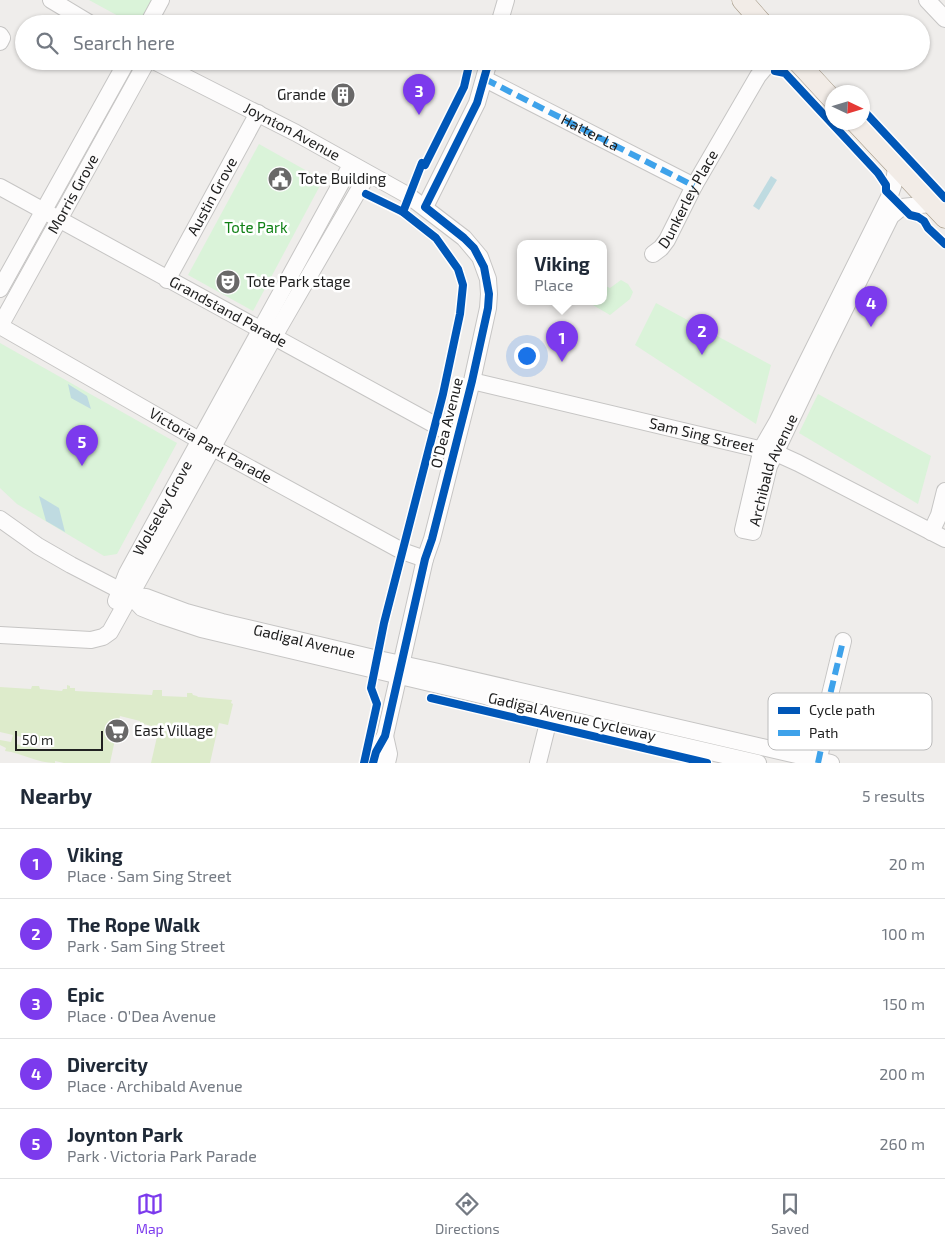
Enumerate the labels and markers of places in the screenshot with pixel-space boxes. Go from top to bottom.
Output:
pin: 3 [403,74,435,115]
building icon: Grande [330,82,356,108]
place label: Grande [277,85,326,103]
public building icon: Tote Building [267,166,293,192]
place label: Tote Building [298,169,387,187]
theatre icon: Tote Park stage [215,269,241,295]
place label: Tote Park stage [246,272,350,290]
pin: 4 [855,286,887,327]
pin: 2 [686,314,718,355]
pin: 1 [546,321,578,362]
pin: 5 [66,425,98,466]
supermarket icon: East Village [104,718,130,744]
place label: East Village [134,721,213,739]

